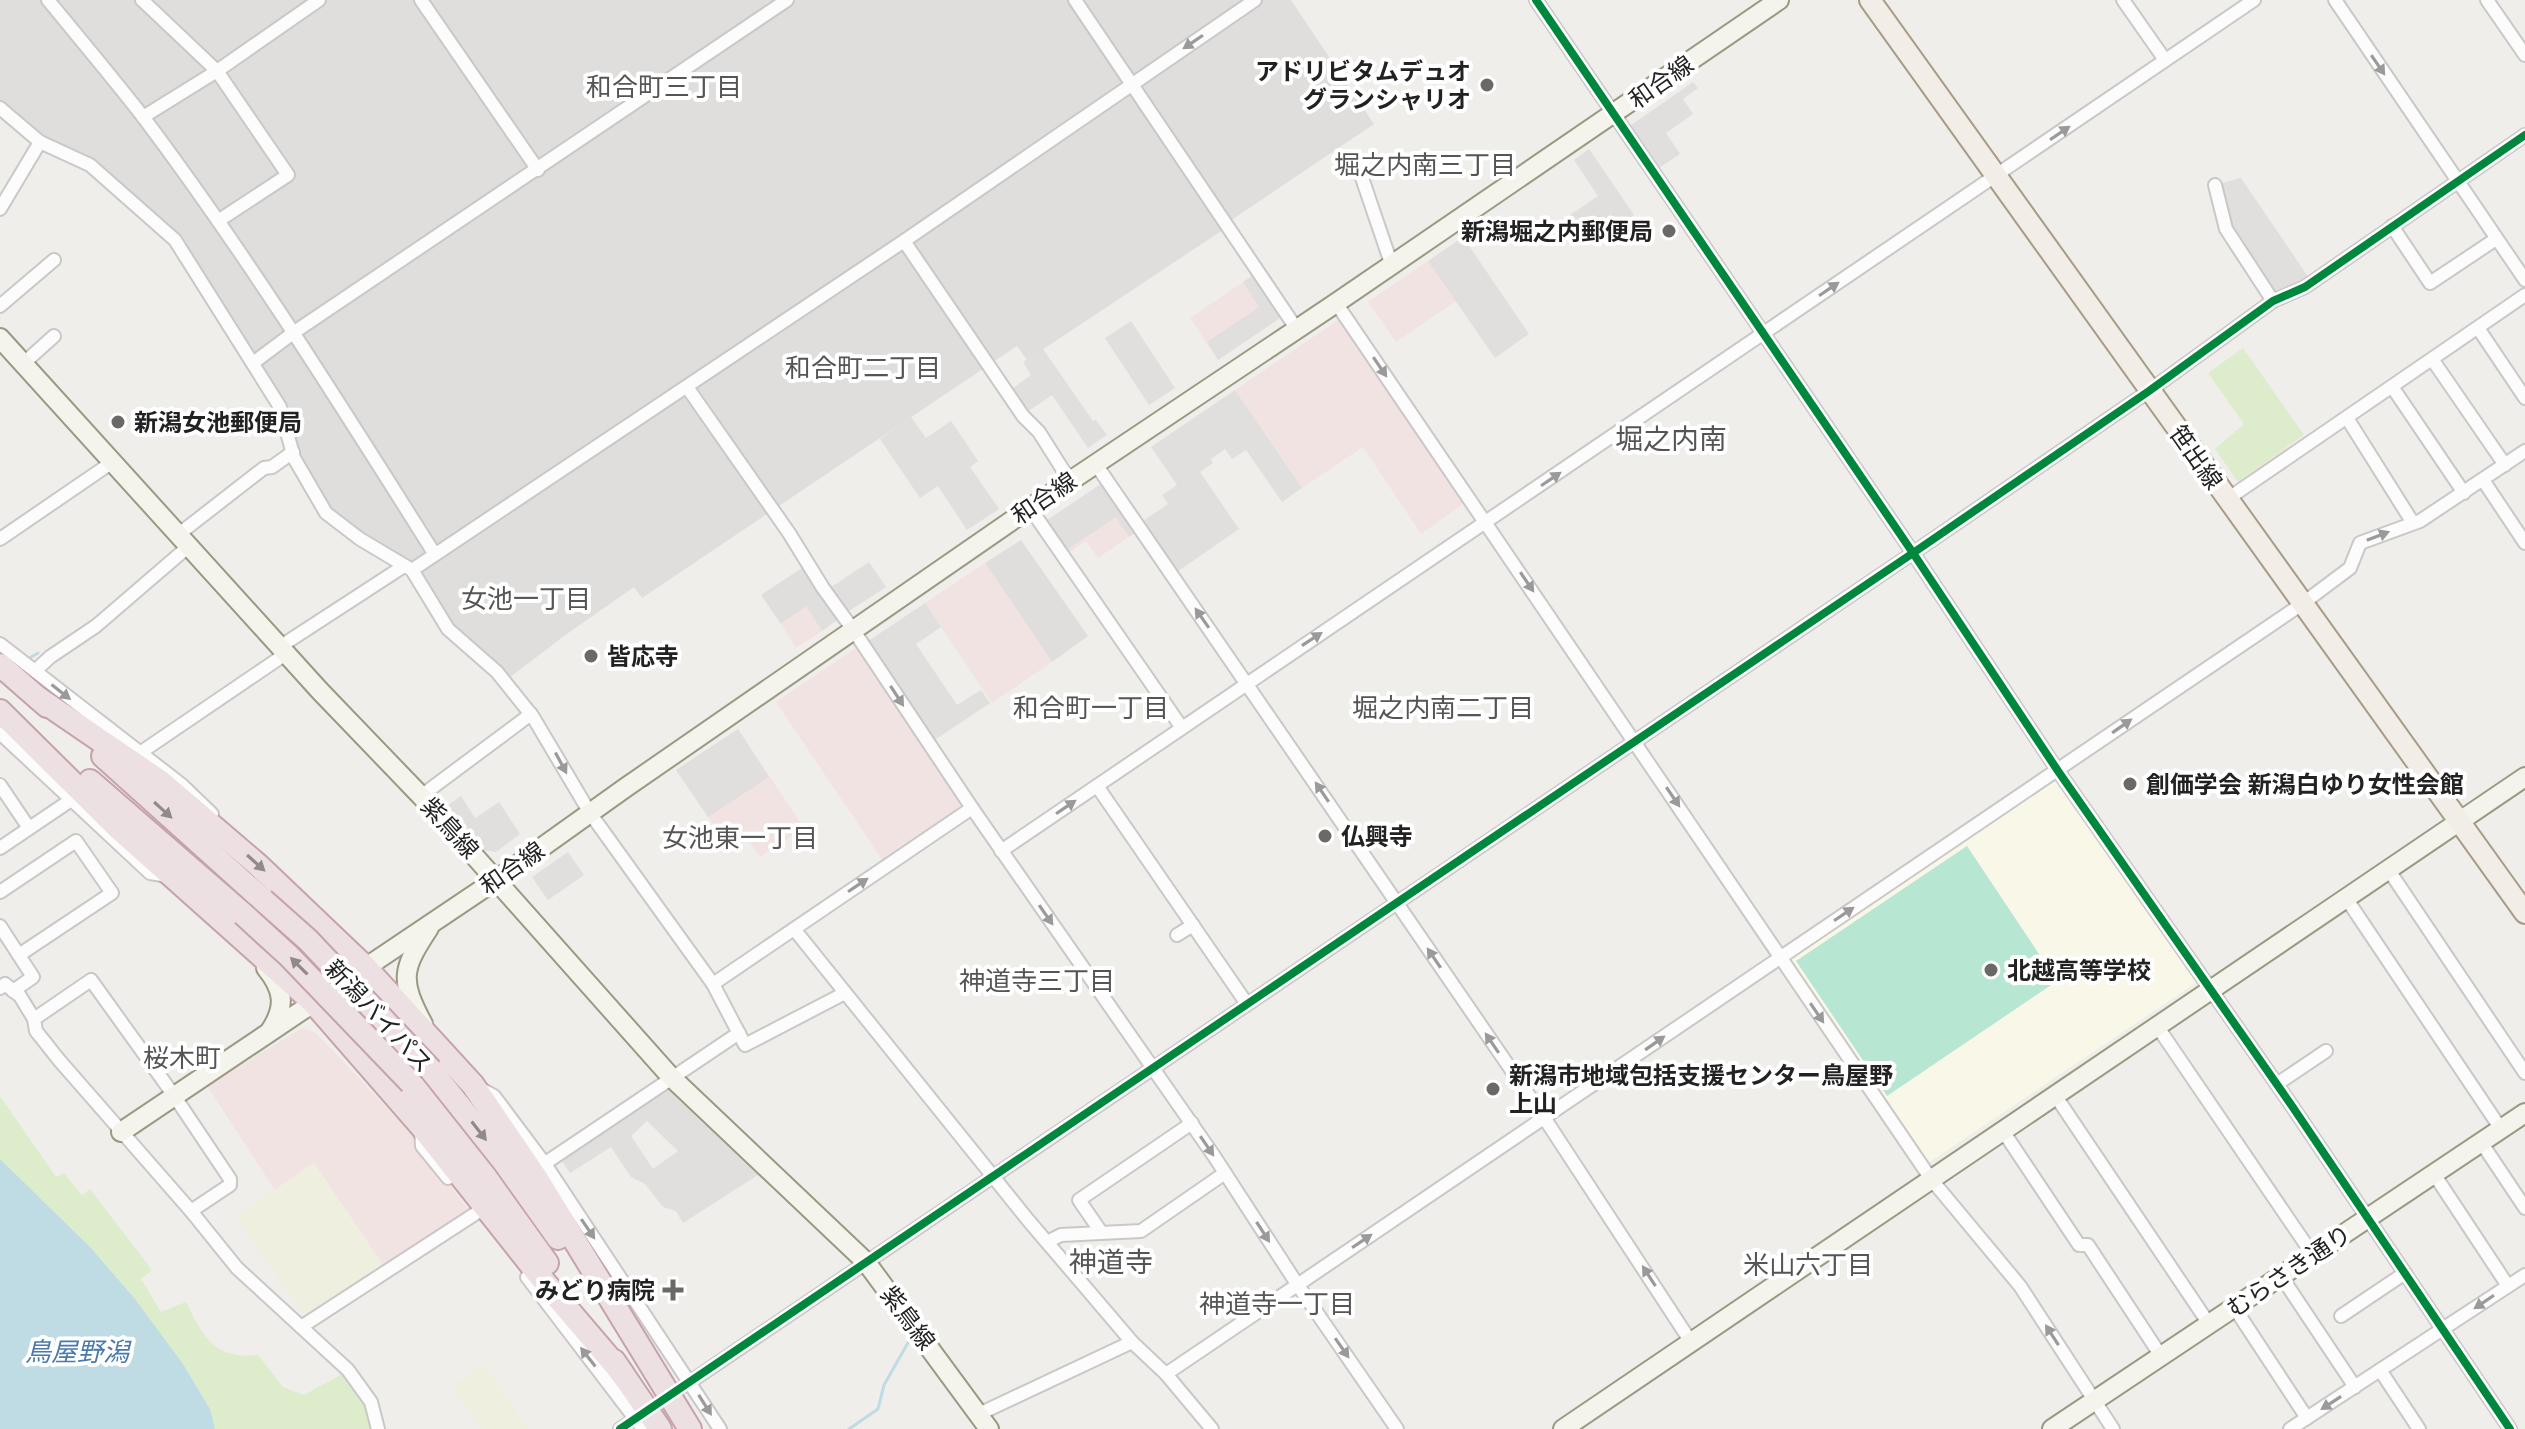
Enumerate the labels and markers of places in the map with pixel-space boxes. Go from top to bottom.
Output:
place label: アドリビタムデュオ グランシャリオ [1255,56,1471,115]
marker: アドリビタムデュオ グランシャリオ [1478,76,1496,94]
place label: 新潟堀之内郵便局 [1461,216,1653,247]
marker: 新潟堀之内郵便局 [1660,222,1678,240]
place label: 新潟女池郵便局 [134,407,302,438]
marker: 新潟女池郵便局 [109,413,127,431]
place label: 皆応寺 [607,641,679,672]
marker: 皆応寺 [582,647,600,665]
place label: 創価学会 新潟白ゆり女性会館 [2146,769,2464,800]
marker: 創価学会 新潟白ゆり女性会館 [2121,775,2139,793]
place label: 仏興寺 [1341,821,1413,852]
marker: 仏興寺 [1316,827,1334,845]
place label: 北越高等学校 [2007,955,2151,986]
marker: 北越高等学校 [1982,961,2000,979]
place label: 新潟市地域包括支援センター鳥屋野 上山 [1509,1060,1893,1119]
marker: 新潟市地域包括支援センター鳥屋野 上山 [1484,1080,1502,1098]
place label: みどり病院 [535,1275,655,1306]
marker: みどり病院 [662,1279,684,1301]

